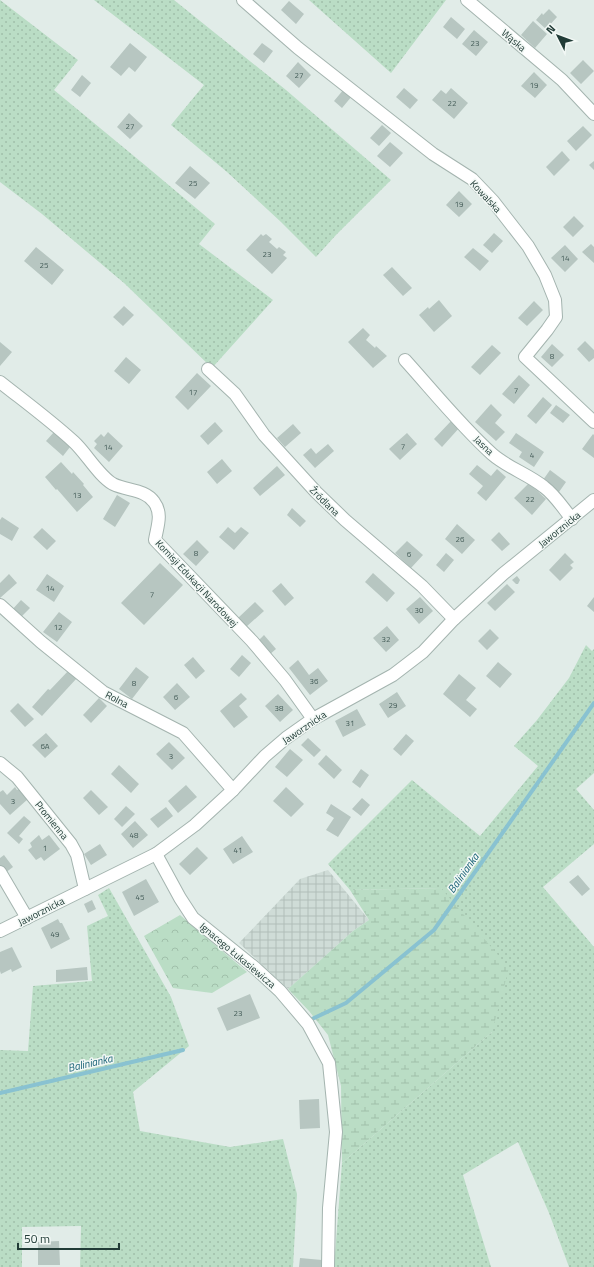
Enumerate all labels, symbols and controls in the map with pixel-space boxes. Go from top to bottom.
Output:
north arrow [538,16,578,56]
text: N [542,21,559,37]
street label: Wąska [498,26,529,55]
house number: 23 [471,37,479,49]
house number: 27 [295,69,303,81]
house number: 19 [530,79,539,91]
house number: 22 [448,97,456,109]
house number: 27 [126,120,134,132]
house number: 25 [189,177,198,189]
street label: Kowalska [466,177,505,216]
house number: 19 [455,198,464,210]
house number: 23 [263,248,271,260]
house number: 14 [561,252,570,264]
house number: 25 [40,259,49,271]
house number: 8 [550,350,555,362]
house number: 7 [514,384,518,396]
house number: 17 [189,386,197,398]
street label: Jasna [470,432,497,459]
house number: 7 [401,440,405,452]
house number: 14 [104,441,113,453]
house number: 4 [530,449,535,461]
street label: Źródlana [306,483,343,520]
house number: 13 [73,489,81,501]
house number: 22 [526,493,534,505]
street label: Jaworznicka [535,508,584,551]
house number: 26 [456,533,465,545]
street label: Komisji Edukacji Narodowej [152,536,241,631]
house number: 8 [194,547,199,559]
house number: 6 [407,548,412,560]
house number: 14 [46,582,55,594]
house number: 7 [150,588,154,600]
house number: 30 [415,604,424,616]
house number: 12 [54,621,62,633]
house number: 32 [382,633,390,645]
house number: 36 [310,675,319,687]
house number: 8 [132,677,137,689]
street label: Rolna [103,687,131,712]
house number: 6 [174,691,179,703]
house number: 29 [389,699,398,711]
house number: 38 [275,702,284,714]
street label: Jaworznicka [279,707,329,748]
house number: 31 [346,717,354,729]
house number: 6A [40,740,50,752]
house number: 3 [169,750,173,762]
house number: 3 [11,795,15,807]
street label: Promienna [31,798,72,843]
house number: 48 [130,829,139,841]
house number: 1 [43,842,47,854]
house number: 41 [234,844,242,856]
water label: Balinianka [443,849,483,896]
house number: 45 [136,891,145,903]
street label: Jaworznicka [15,893,67,930]
street label: Ignacego Łukasiewicza [196,919,279,992]
house number: 49 [51,928,60,940]
house number: 23 [234,1007,242,1019]
water label: Balinianka [66,1050,114,1076]
scale bar [18,1225,119,1251]
text: 50 m [24,1229,50,1248]

